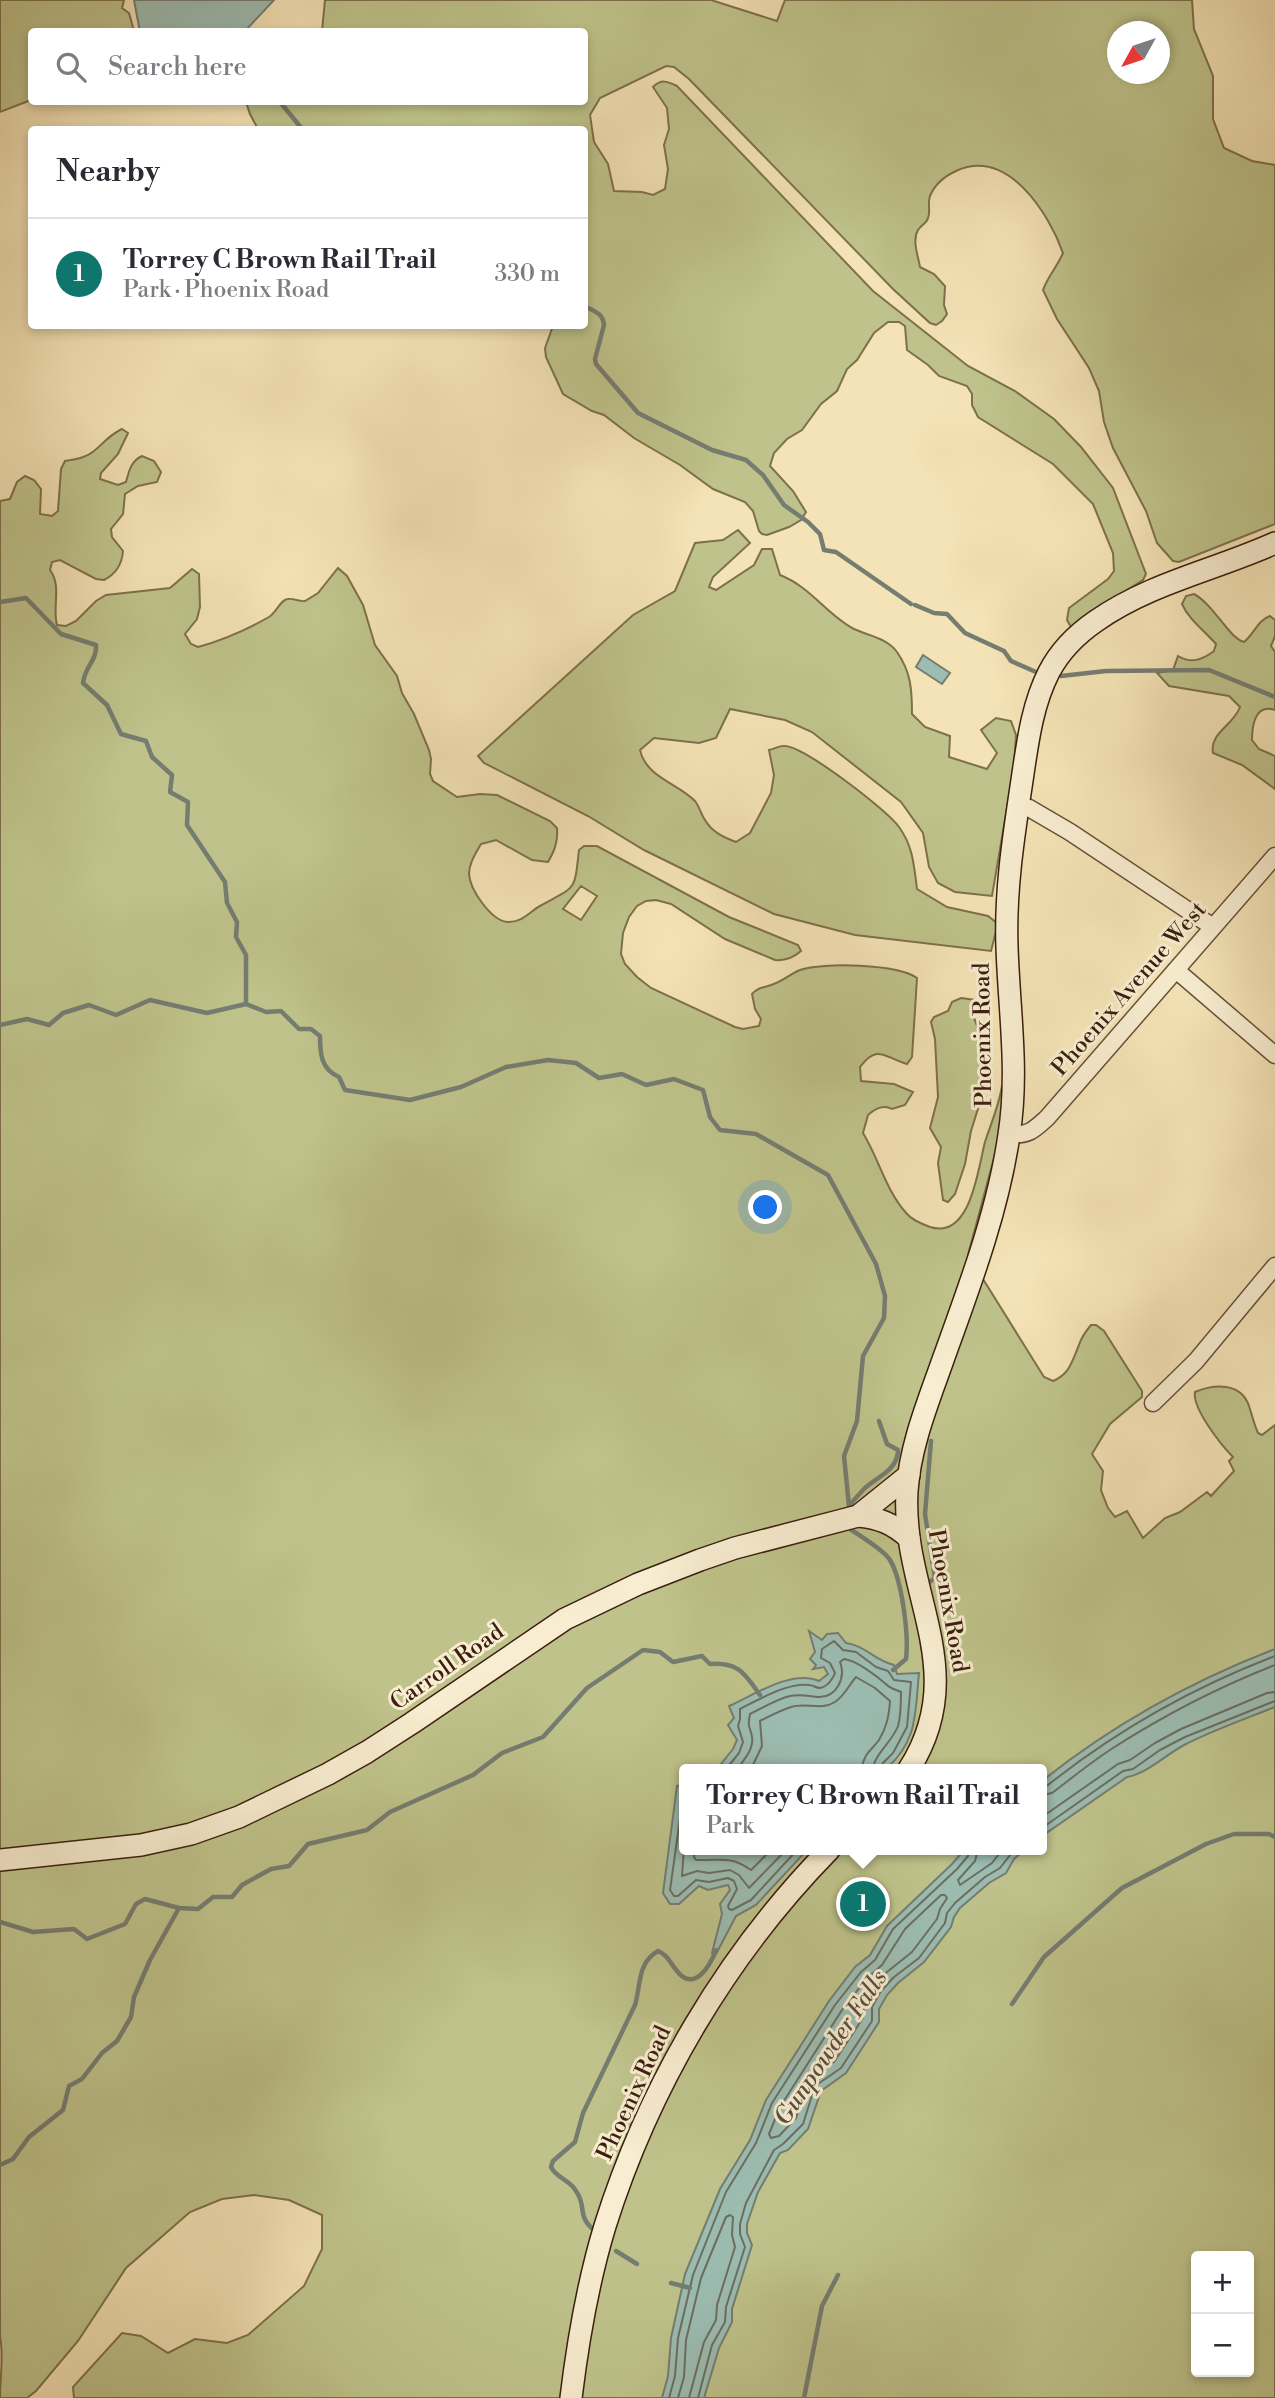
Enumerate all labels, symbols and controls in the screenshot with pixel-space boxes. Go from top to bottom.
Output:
north arrow [1107,21,1170,84]
search box [28,28,588,105]
icon: search [52,48,90,86]
text: Search here [108,51,247,83]
text: Nearby [56,153,160,191]
text: Torrey C Brown Rail Trail [123,244,437,276]
text: 1 [73,260,85,288]
text: 330 m [494,260,560,288]
text: Park · Phoenix Road [123,276,329,304]
street label: Phoenix Avenue West [1046,896,1212,1082]
street label: Phoenix Road [968,962,998,1108]
your location [748,1190,782,1224]
street label: Phoenix Road [922,1527,974,1675]
street label: Carroll Road [385,1618,509,1716]
popup [679,1764,1047,1855]
text: Torrey C Brown Rail Trail [706,1780,1020,1812]
text: Park [706,1812,754,1840]
pin: 1 [840,1878,886,1930]
water label: Gunpowder Falls [768,1965,894,2131]
street label: Phoenix Road [591,2021,677,2165]
map controls [1191,2251,1254,2377]
button: + [1191,2251,1254,2314]
button: − [1191,2314,1254,2377]

